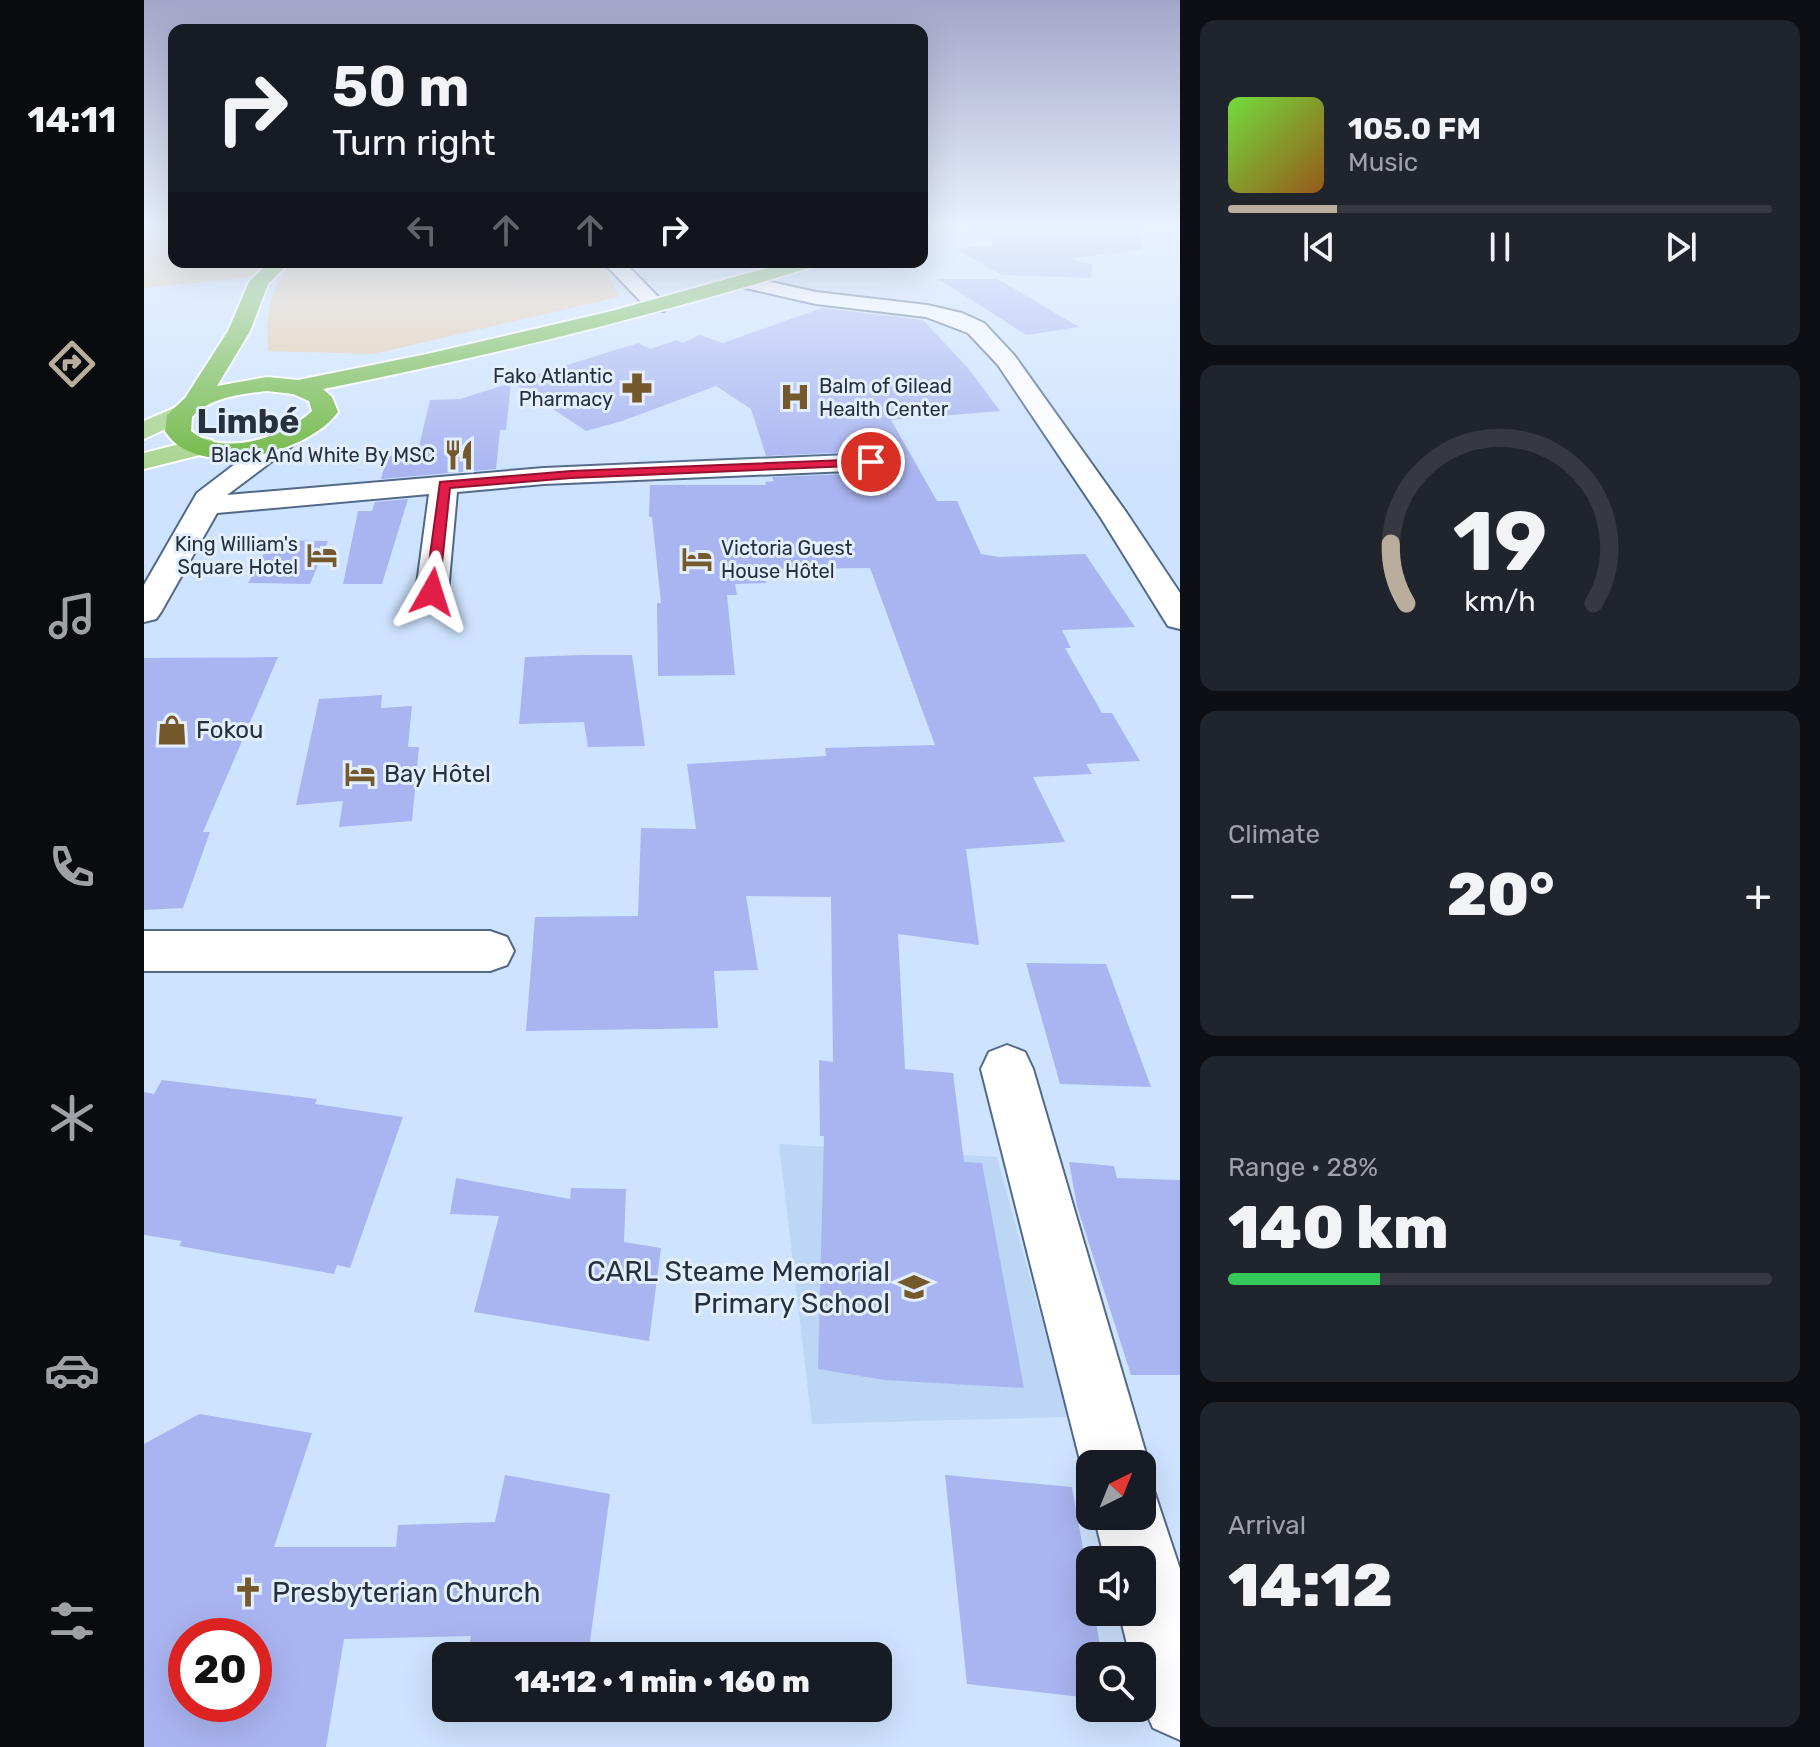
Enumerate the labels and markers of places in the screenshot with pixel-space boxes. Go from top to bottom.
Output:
place label: Fako Atlantic Pharmacy [493,364,613,411]
pharmacy icon: Fako Atlantic Pharmacy [620,371,654,405]
place label: Balm of Gilead Health Center [819,374,952,421]
hospital icon: Balm of Gilead Health Center [778,380,812,414]
pin [837,428,905,496]
restaurant icon: Black And White By MSC [442,438,476,472]
place label: Black And White By MSC [211,443,435,467]
place label: King William's Square Hotel [175,532,298,579]
place label: Victoria Guest House Hôtel [721,536,853,583]
hotel icon: King William's Square Hotel [305,538,339,572]
hotel icon: Victoria Guest House Hôtel [680,542,714,576]
shop icon: Fokou [155,713,189,747]
place label: Fokou [196,716,264,744]
hotel icon: Bay Hôtel [343,757,377,791]
place label: Bay Hôtel [384,760,491,788]
place label: CARL Steame Memorial Primary School [587,1255,890,1320]
school or university icon: CARL Steame Memorial Primary School [897,1270,931,1304]
church icon: Presbyterian Church [231,1575,265,1609]
place label: Presbyterian Church [272,1576,541,1609]

